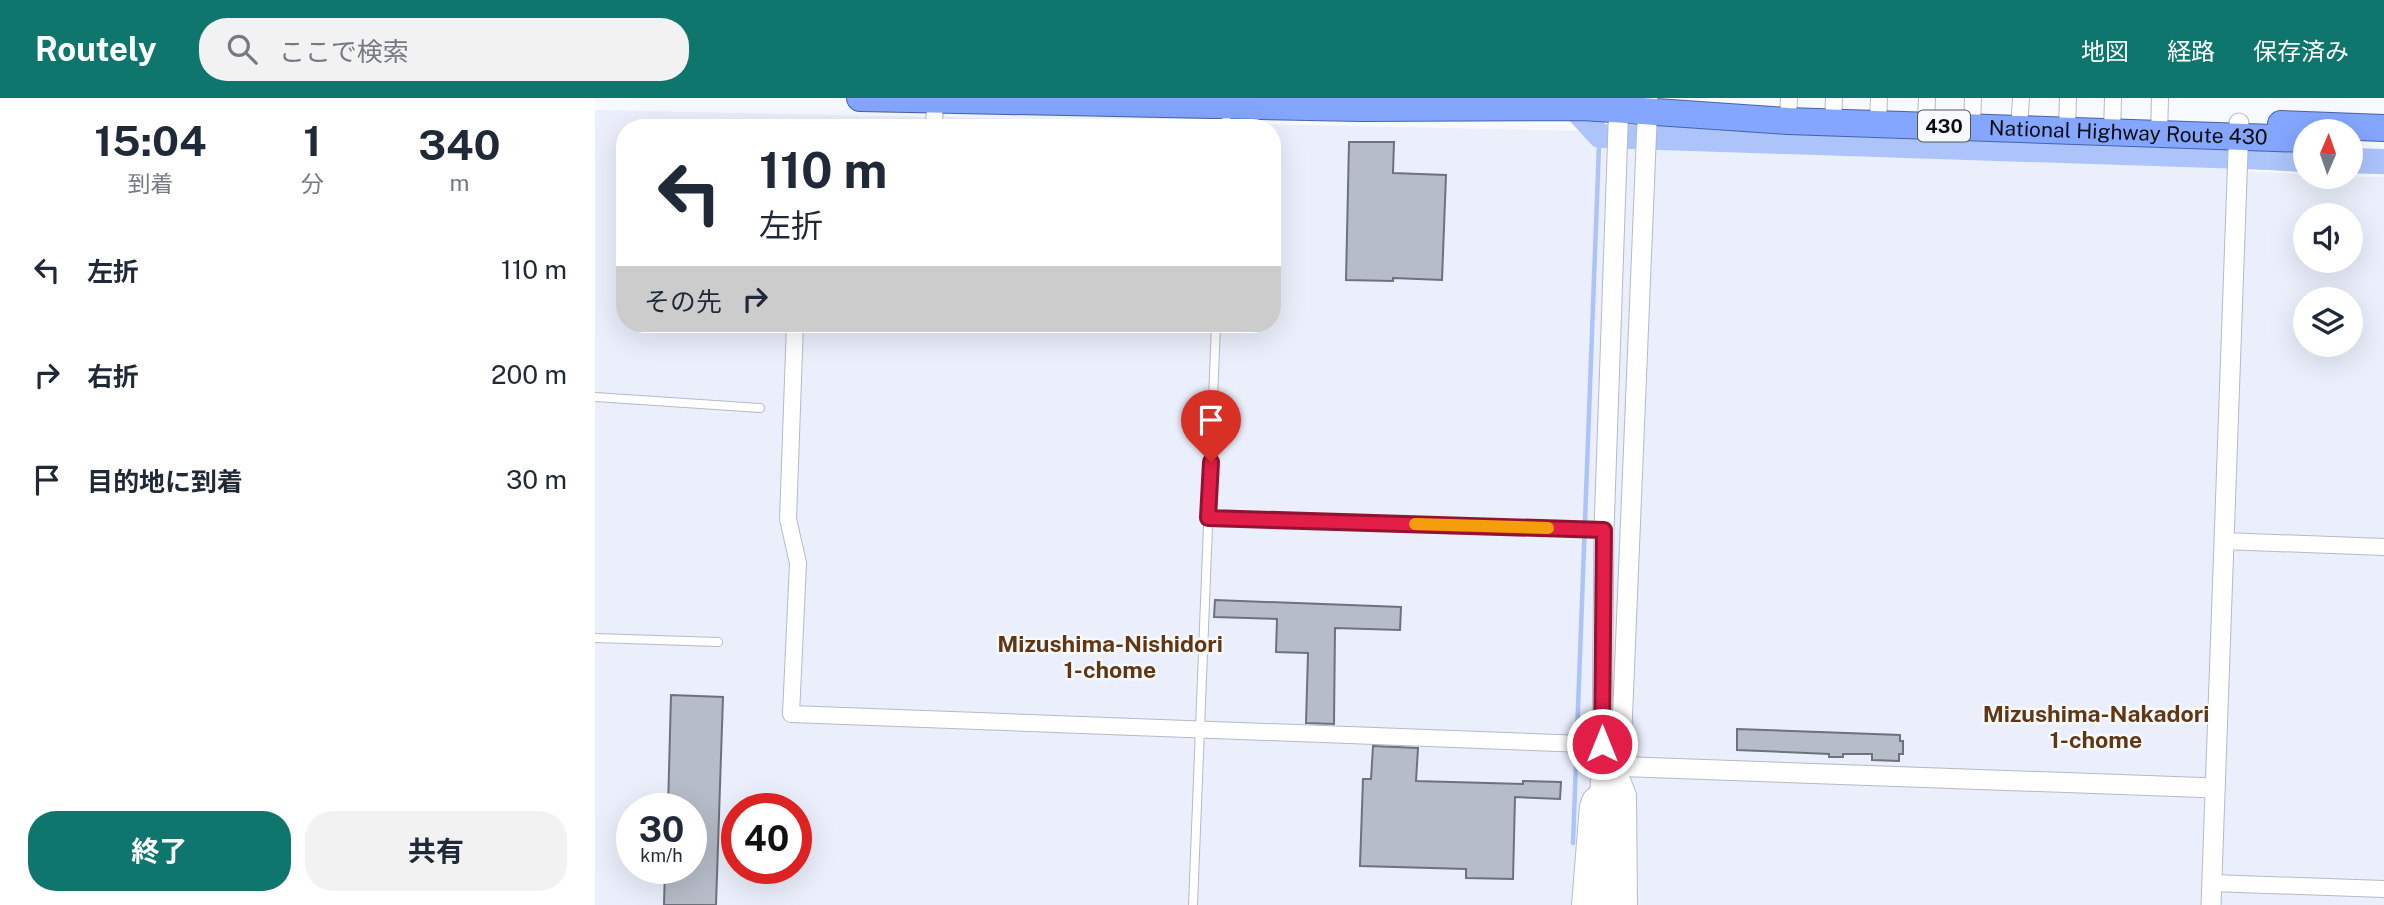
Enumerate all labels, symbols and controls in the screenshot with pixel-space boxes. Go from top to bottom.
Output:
search box [199,18,689,81]
text: Routely [35,30,157,68]
icon: search [223,30,261,68]
text: ここで検索 [279,36,409,67]
text: 地図 [2081,37,2129,65]
text: 経路 [2167,37,2215,65]
text: 保存済み [2253,37,2349,65]
road number: 430 [1918,110,1970,142]
street label: National Highway Route 430 [1988,115,2268,150]
text: 15:04 [94,116,206,165]
text: 1 [303,116,321,165]
north arrow [2293,119,2363,189]
map controls [2293,119,2363,357]
text: 340 [418,120,501,169]
text: 110 m [759,141,887,199]
icon: left [644,147,735,238]
text: m [449,169,469,196]
text: 到着 [127,170,173,197]
text: 分 [301,170,324,197]
button: sound [2293,203,2363,273]
text: 左折 [759,207,823,244]
icon: left [28,251,66,289]
text: 110 m [501,254,567,285]
text: 左折 [87,256,139,287]
icon: right [736,280,774,318]
text: その先 [644,286,722,317]
button: layers [2293,287,2363,357]
icon: right [28,356,66,394]
text: 200 m [491,359,567,390]
text: 右折 [87,361,139,392]
pin [1181,390,1241,462]
icon: arrive [1192,401,1230,439]
icon: arrive [28,461,66,499]
text: 30 m [506,464,567,495]
text: 目的地に到着 [87,466,243,497]
district label: Mizushima-Nishidori 1-chome [997,630,1223,683]
district label: Mizushima-Nakadori 1-chome [1983,700,2209,753]
position arrow [1565,707,1639,781]
speed limit sign: 40 [721,793,812,884]
text: 30 [639,809,684,850]
button: 終了 [28,811,291,891]
button: 共有 [305,811,567,891]
text: km/h [640,845,683,866]

